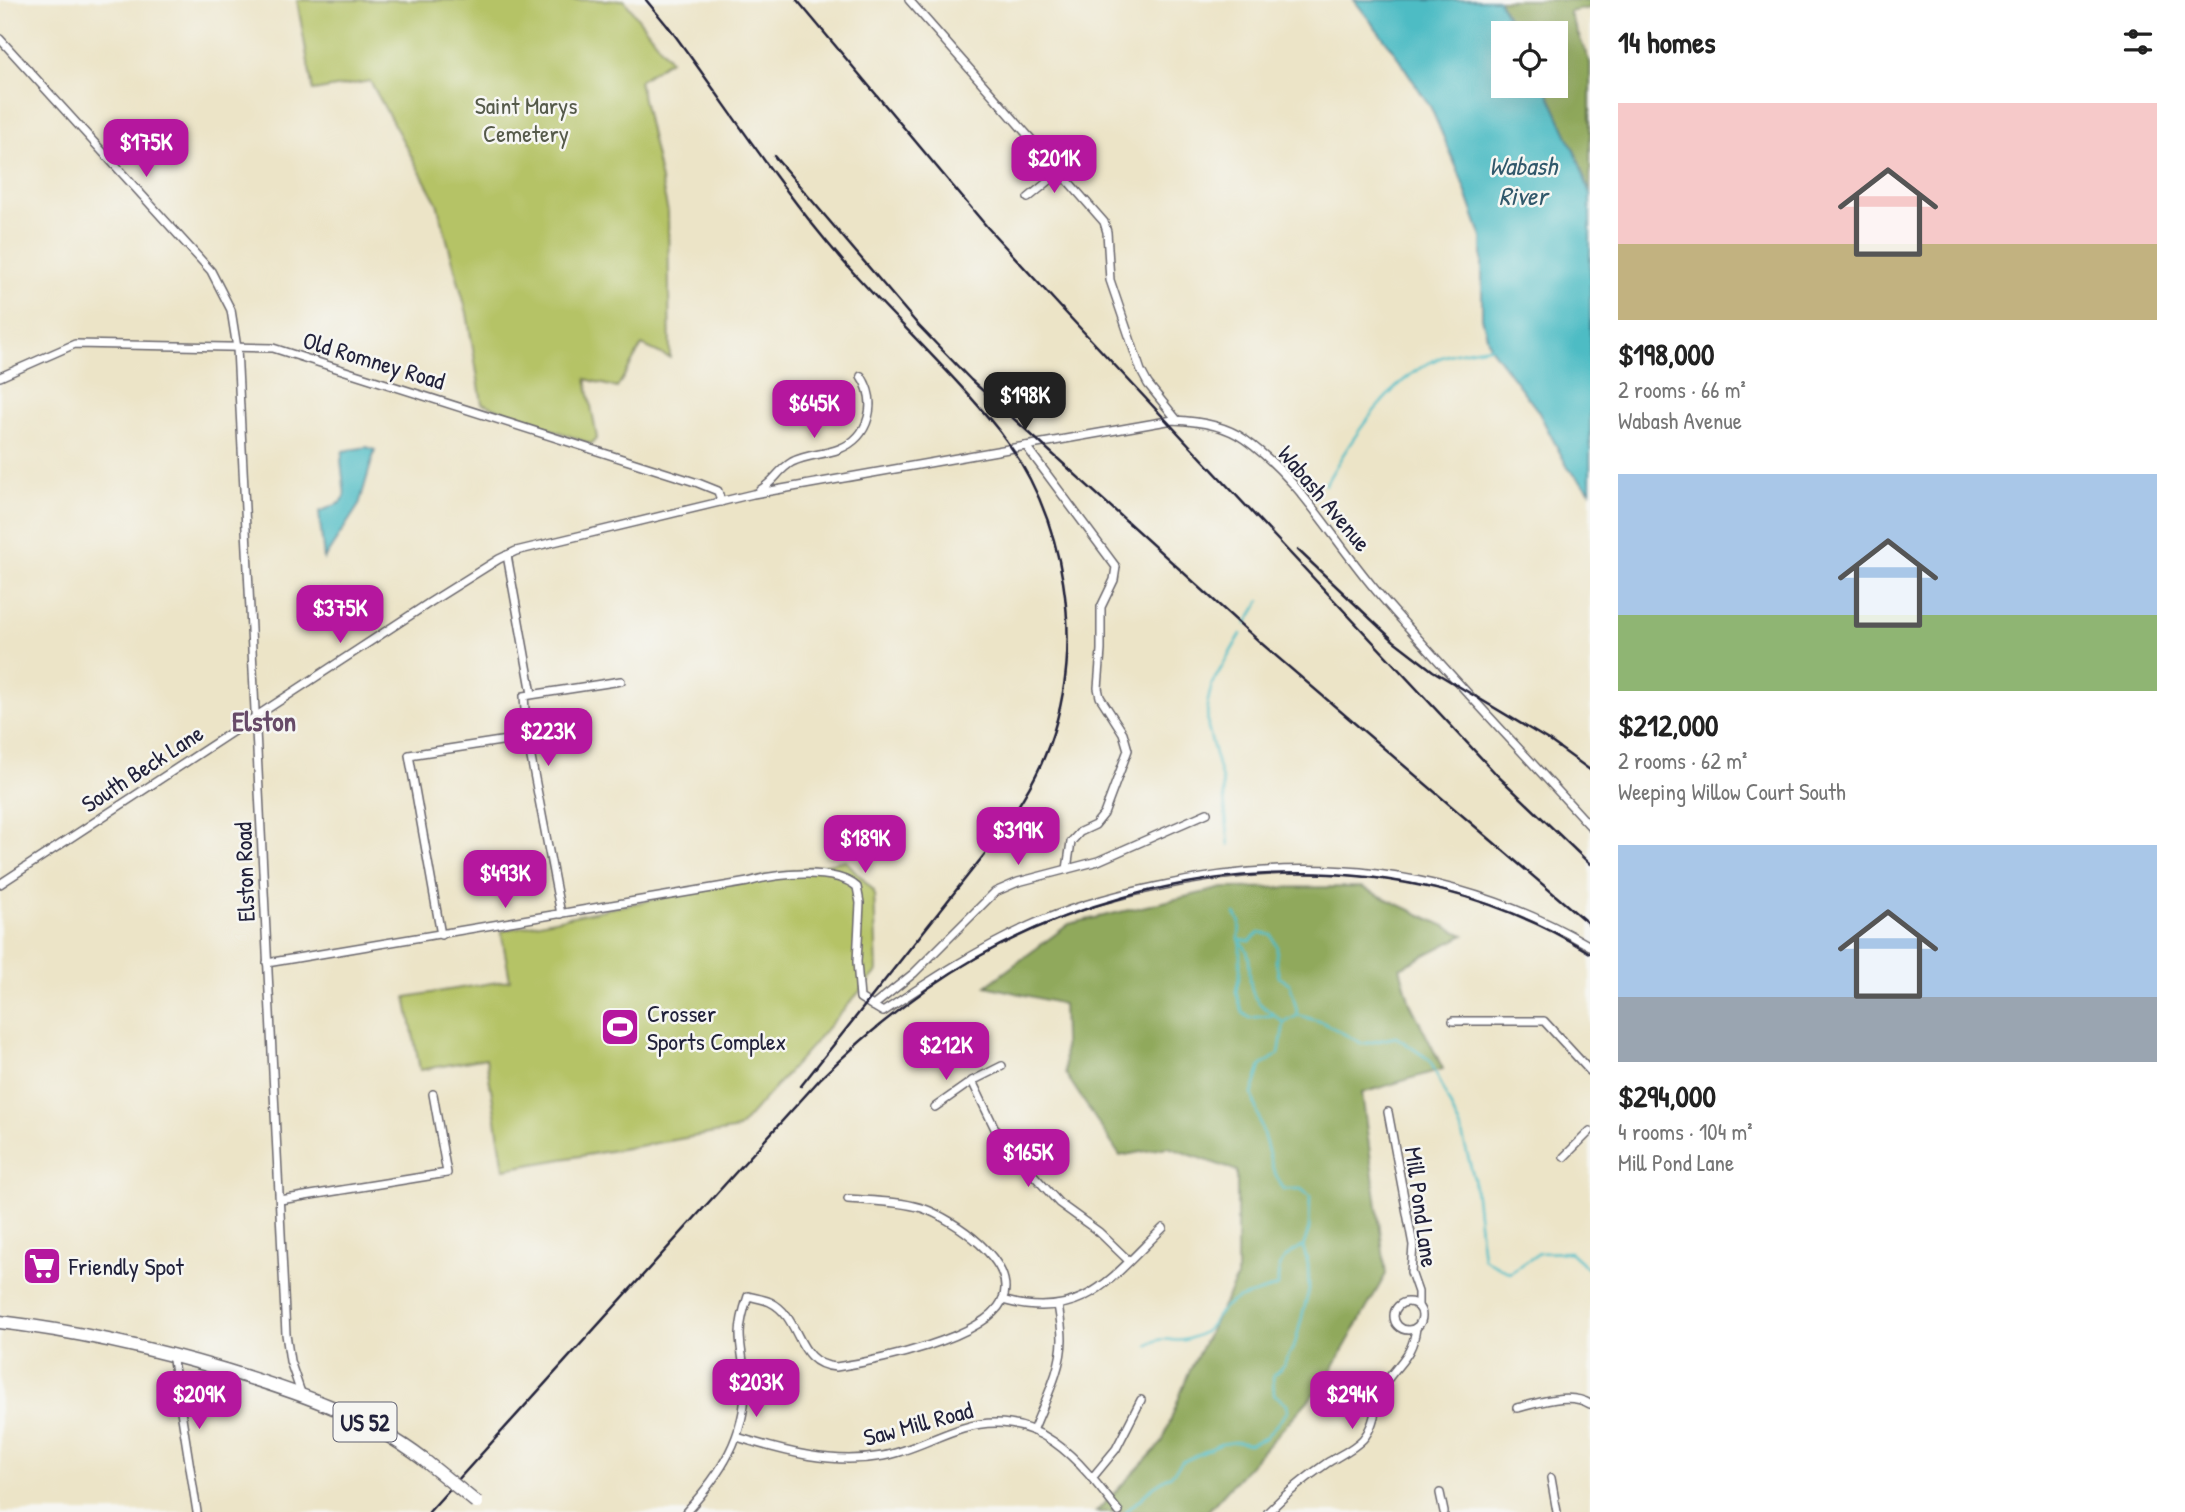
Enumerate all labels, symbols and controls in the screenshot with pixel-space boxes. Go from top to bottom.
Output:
map controls [1491,21,1568,98]
button: locate [1491,21,1568,98]
text: 14 homes [1618,22,1716,62]
icon: filters [2119,23,2157,61]
park label: Saint Marys Cemetery [475,89,577,149]
pin: $175K [97,120,195,179]
text: $175K [119,126,173,157]
pin: $201K [1005,136,1103,195]
text: $201K [1027,142,1081,173]
water label: Wabash River [1489,148,1559,213]
icon: home [1825,149,1951,275]
street label: Old Romney Road [299,323,449,397]
text: $198,000 [1618,334,1714,374]
pin: $198K [976,372,1074,432]
text: 2 rooms · 66 m² [1618,374,1746,405]
text: $198K [1000,379,1050,410]
pin: $645K [765,380,863,440]
text: $645K [788,387,840,418]
text: Wabash Avenue [1618,405,1742,436]
street label: Wabash Avenue [1271,438,1379,558]
icon: home [1825,520,1951,646]
pin: $375K [291,586,389,645]
text: $375K [312,592,368,623]
district label: Elston [232,702,296,740]
text: $212,000 [1618,705,1719,745]
pin: $223K [499,708,597,768]
text: $223K [520,715,576,746]
street label: South Beck Lane [75,716,210,819]
text: 2 rooms · 62 m² [1618,745,1747,776]
text: Weeping Willow Court South [1618,776,1846,807]
pin: $319K [969,808,1067,867]
text: $319K [993,814,1043,845]
pin: $189K [816,816,914,875]
street label: Elston Road [226,822,262,922]
text: $189K [840,822,890,853]
pin: $493K [456,850,554,910]
text: $493K [479,857,531,888]
icon: home [1825,891,1951,1017]
place label: Crosser Sports Complex [647,997,786,1057]
sports icon: Crosser Sports Complex [599,1006,641,1048]
pin: $212K [897,1023,995,1082]
text: $212K [919,1029,973,1060]
text: $294,000 [1618,1076,1716,1116]
text: 4 rooms · 104 m² [1618,1116,1752,1147]
pin: $165K [979,1130,1077,1189]
text: $165K [1003,1136,1053,1167]
street label: Mill Pond Lane [1398,1145,1446,1270]
text: Mill Pond Lane [1618,1147,1734,1178]
supermarket icon: Friendly Spot [21,1245,63,1287]
place label: Friendly Spot [68,1250,184,1282]
pin: $203K [707,1360,805,1419]
text: $203K [728,1366,784,1397]
pin: $209K [150,1372,248,1431]
pin: $294K [1303,1372,1401,1431]
text: $209K [172,1378,226,1409]
text: $294K [1326,1378,1378,1409]
street label: Saw Mill Road [860,1393,976,1453]
road number: US 52 [334,1402,396,1442]

